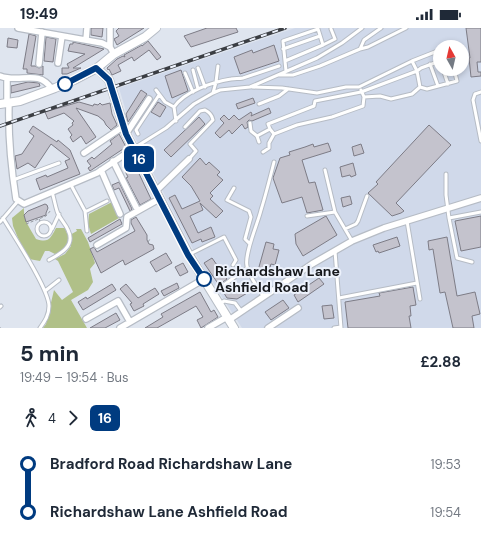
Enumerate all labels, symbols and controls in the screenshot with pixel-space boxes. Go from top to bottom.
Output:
text: 19:49 [20,4,58,24]
north arrow [433,40,469,76]
map controls [433,40,469,76]
unlabelled marker [57,76,73,92]
line badge: 16 [121,146,157,172]
text: 16 [132,150,146,168]
place label: Richardshaw Lane Ashfield Road [215,262,340,296]
marker: Richardshaw Lane Ashfield Road [196,271,212,287]
text: 5 min [20,339,79,368]
text: £2.88 [420,352,461,372]
text: 19:49 – 19:54 · Bus [20,369,129,386]
icon: walk [20,407,42,429]
icon: forward [62,407,84,429]
text: 16 [98,409,112,427]
text: 4 [48,410,56,427]
text: Bradford Road Richardshaw Lane [50,454,292,474]
text: 19:53 [431,456,461,473]
text: Richardshaw Lane Ashfield Road [50,502,288,522]
text: 19:54 [430,504,461,521]

